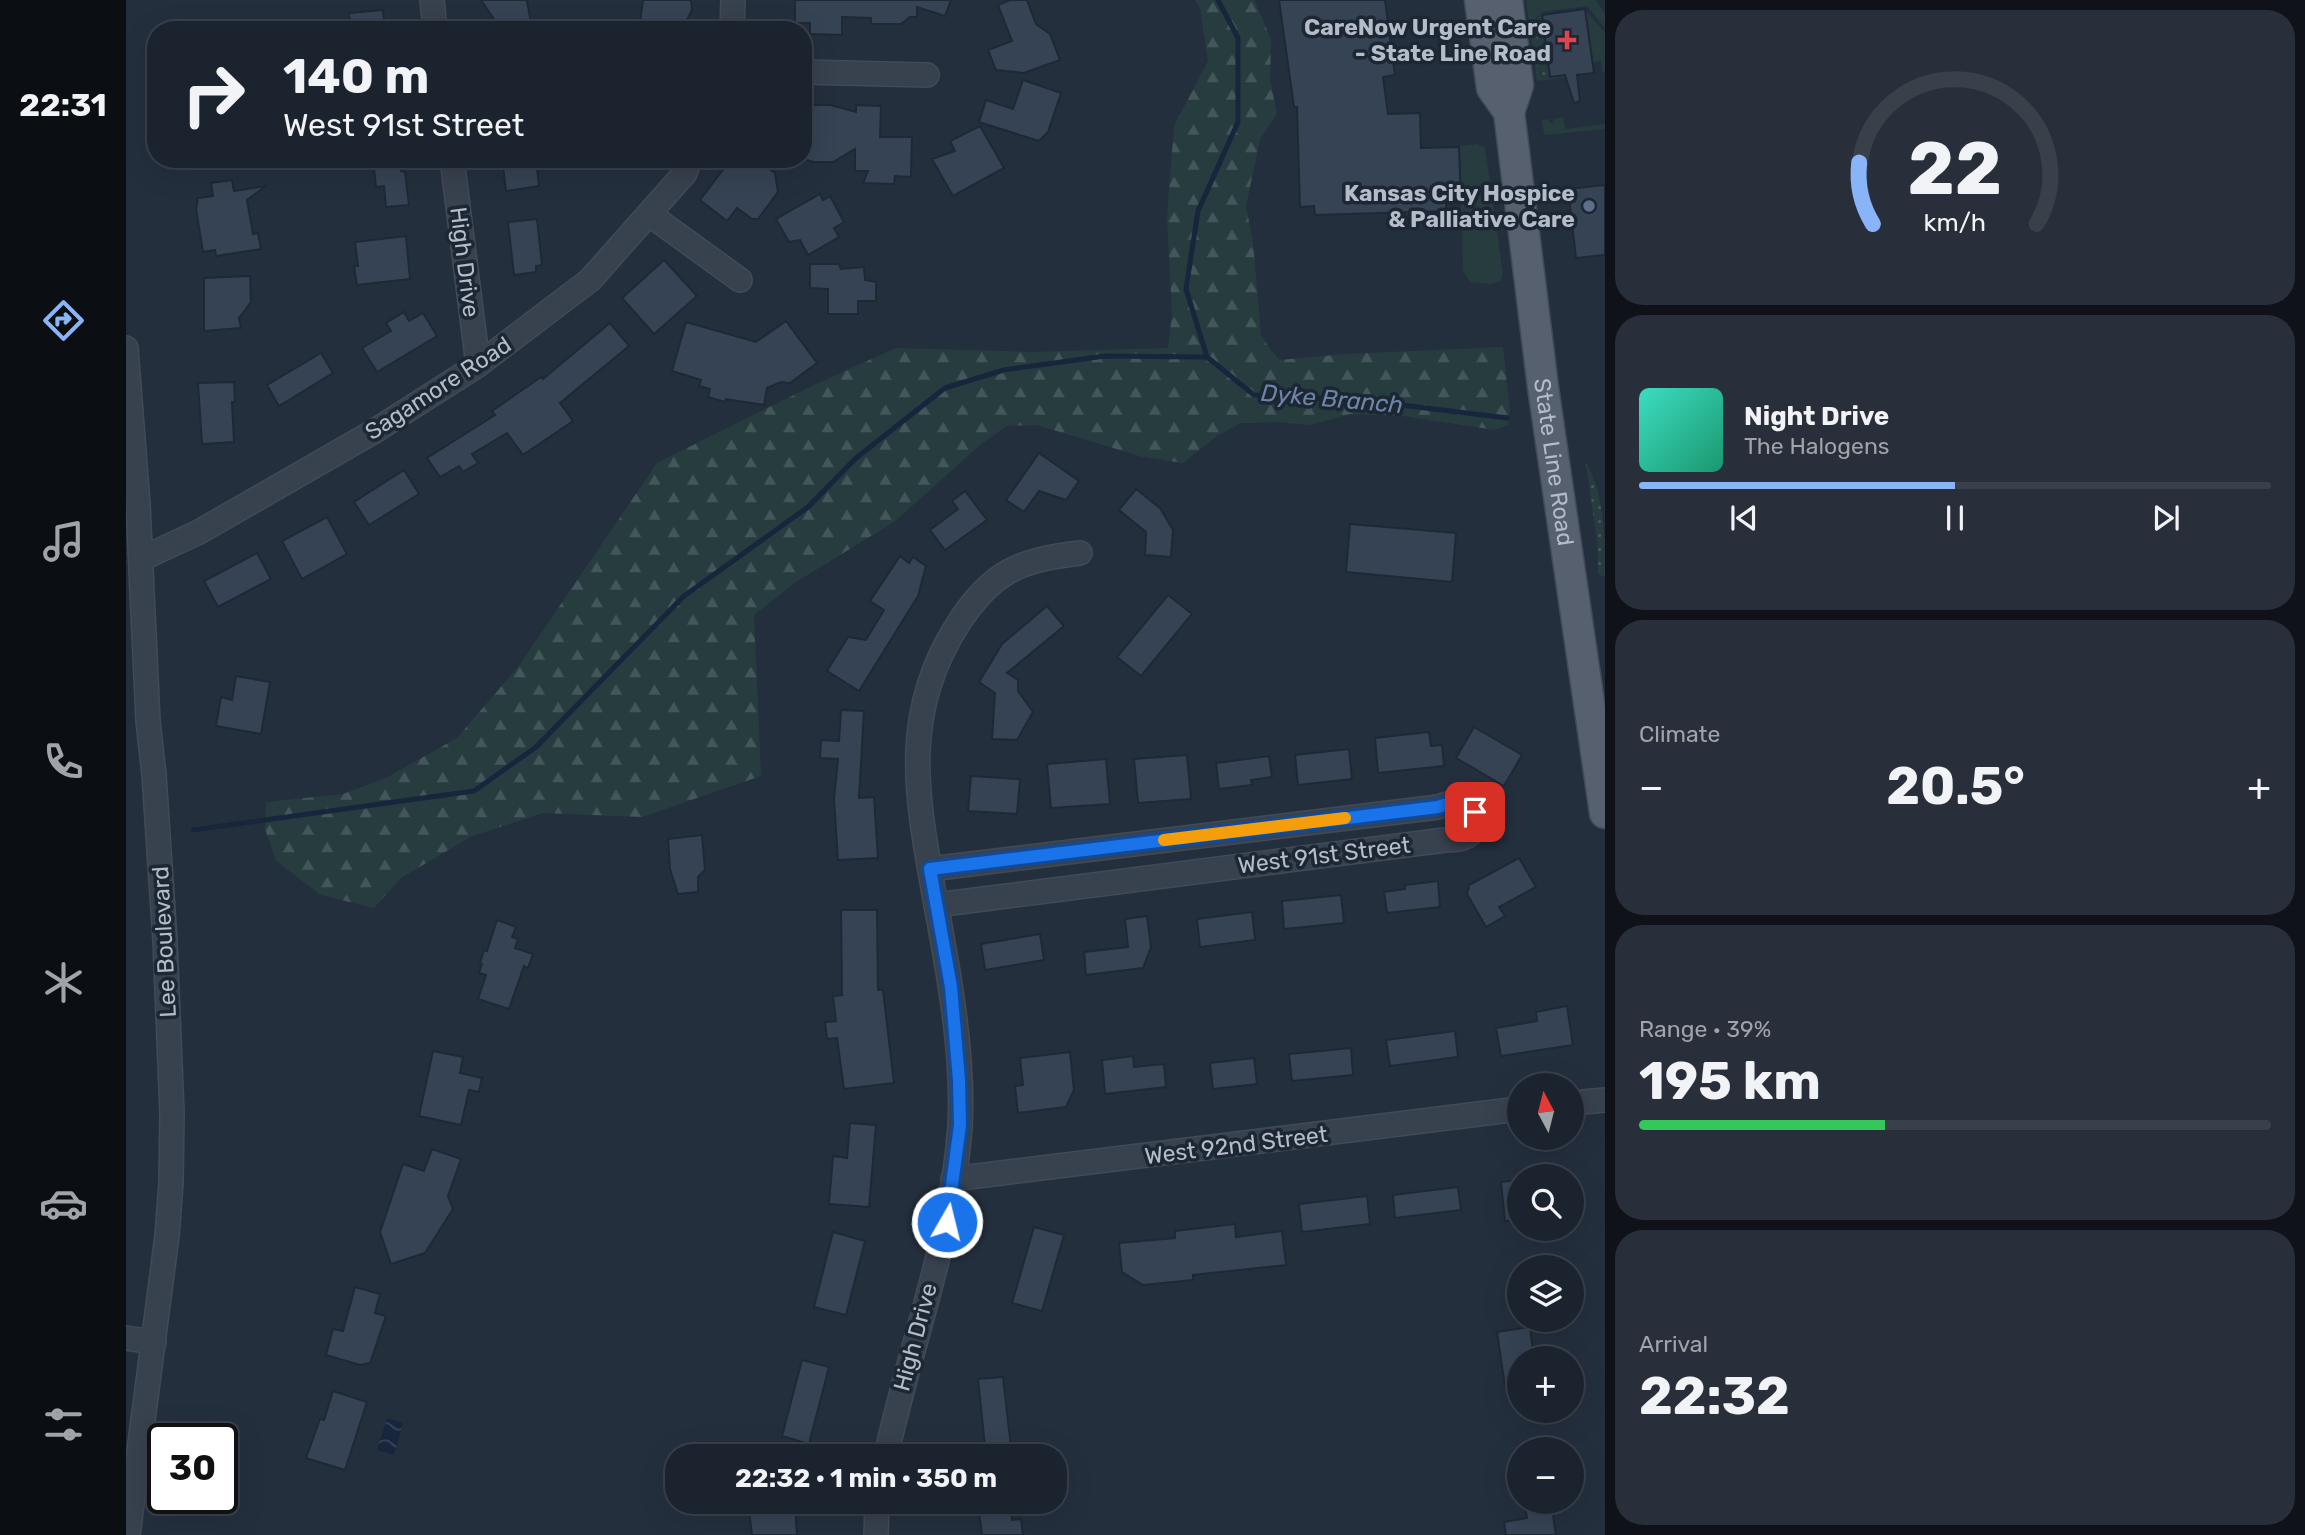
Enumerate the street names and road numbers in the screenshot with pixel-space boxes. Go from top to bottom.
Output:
street label: High Drive [444,205,486,319]
street label: Sagamore Road [360,330,516,446]
street label: State Line Road [1528,377,1580,548]
street label: West 91st Street [1236,831,1412,879]
street label: Lee Boulevard [146,866,182,1018]
street label: West 92nd Street [1143,1120,1329,1170]
street label: High Drive [887,1280,943,1394]

